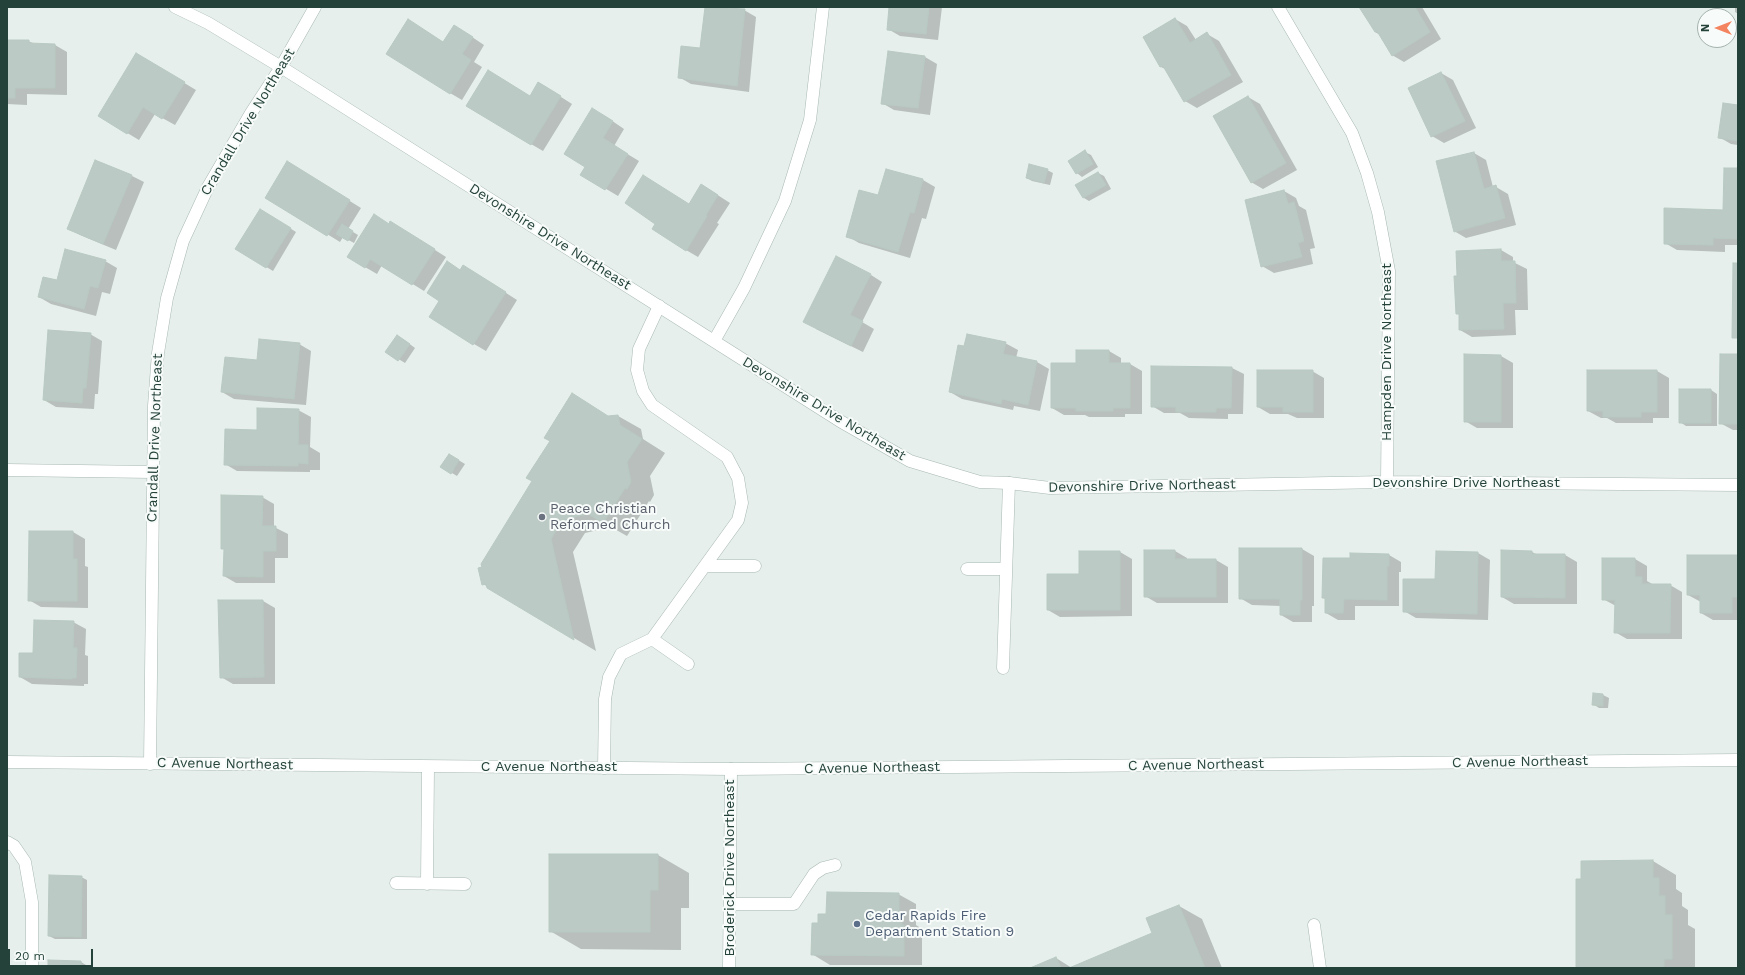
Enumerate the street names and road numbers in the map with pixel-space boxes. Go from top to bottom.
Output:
street label: Crandall Drive Northeast [197,45,299,199]
street label: Devonshire Drive Northeast [466,180,634,294]
street label: Hampden Drive Northeast [1379,263,1395,441]
street label: Crandall Drive Northeast [144,353,166,523]
street label: Devonshire Drive Northeast [739,353,909,465]
street label: Devonshire Drive Northeast [1372,475,1560,491]
street label: Devonshire Drive Northeast [1048,476,1236,496]
street label: C Avenue Northeast [1452,752,1588,772]
street label: C Avenue Northeast [157,754,293,774]
street label: C Avenue Northeast [1128,755,1264,775]
street label: C Avenue Northeast [804,758,940,778]
street label: C Avenue Northeast [481,759,617,775]
street label: Broderick Drive Northeast [722,779,738,957]

